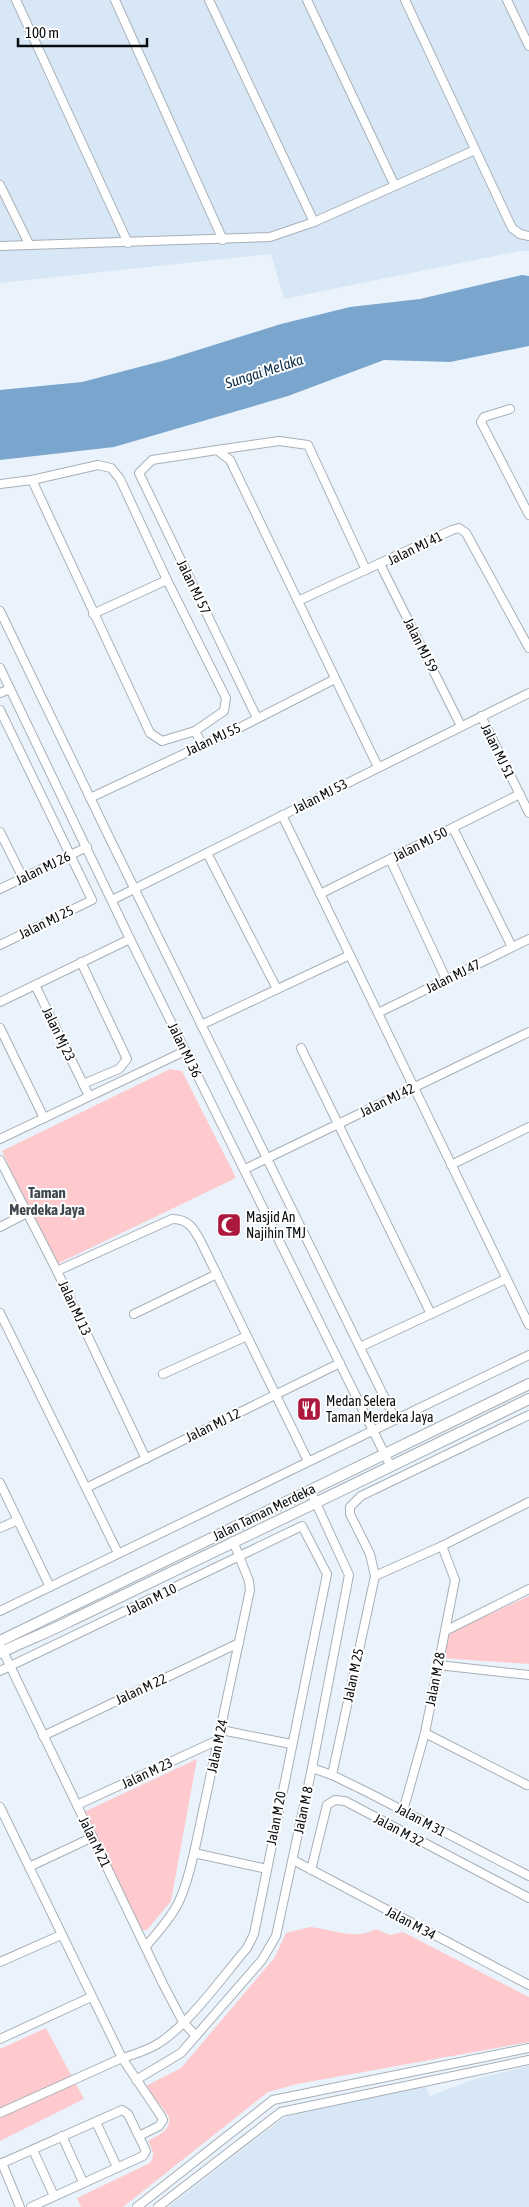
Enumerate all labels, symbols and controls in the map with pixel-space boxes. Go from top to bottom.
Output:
scale bar [18,15,146,47]
text: 100 m [25,24,59,41]
water label: Sungai Melaka [222,350,305,392]
street label: Jalan MJ 41 [385,528,445,568]
street label: Jalan MJ 57 [174,557,214,617]
street label: Jalan MJ 59 [401,615,441,675]
street label: Jalan MJ 55 [183,719,243,759]
street label: Jalan MJ 51 [478,721,518,781]
street label: Jalan MJ 53 [290,776,350,816]
street label: Jalan MJ 50 [390,823,450,864]
street label: Jalan MJ 26 [13,848,73,888]
street label: Jalan MJ 25 [16,902,76,942]
street label: Jalan MJ 47 [423,956,483,996]
street label: Jalan Mj 23 [39,1005,79,1063]
street label: Jalan MJ 36 [165,1020,205,1080]
street label: Jalan MJ 42 [357,1080,417,1120]
district label: Taman Merdeka Jaya [9,1184,85,1218]
place label: Masjid An Najihin TMJ [246,1209,306,1241]
mosque icon: Masjid An Najihin TMJ [216,1212,242,1238]
street label: Jalan MJ 13 [55,1278,95,1338]
place label: Medan Selera Taman Merdeka Jaya [326,1393,434,1425]
restaurant icon: Medan Selera Taman Merdeka Jaya [296,1396,322,1422]
street label: Jalan MJ 12 [183,1405,243,1445]
street label: Jalan Taman Merdeka [210,1480,318,1544]
street label: Jalan M 10 [123,1580,179,1618]
street label: Jalan M 25 [340,1647,366,1703]
street label: Jalan M 28 [422,1650,448,1707]
street label: Jalan M 22 [113,1670,169,1708]
street label: Jalan M 24 [204,1717,231,1774]
street label: Jalan M 23 [119,1754,175,1792]
street label: Jalan M 8 [290,1785,316,1835]
street label: Jalan M 20 [263,1789,289,1846]
street label: Jalan M 31 [393,1800,449,1840]
street label: Jalan M 32 [371,1810,427,1850]
street label: Jalan M 21 [76,1814,114,1870]
street label: Jalan M 34 [383,1903,439,1943]

